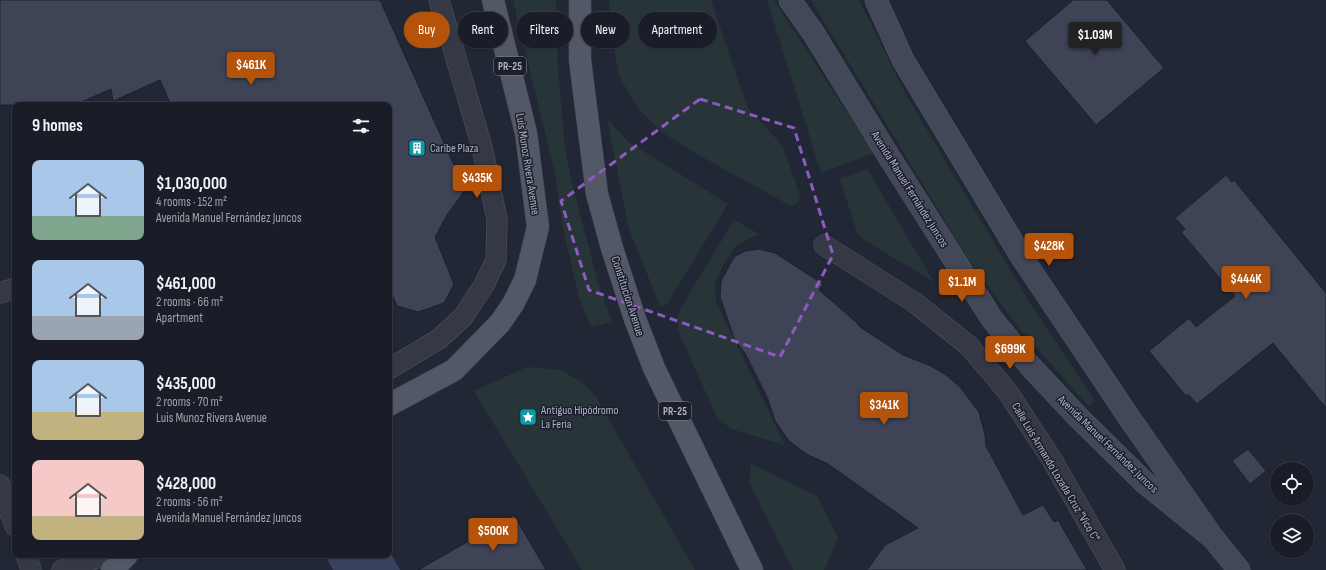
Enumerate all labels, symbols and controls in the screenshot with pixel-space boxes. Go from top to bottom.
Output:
chip: Buy [404,12,450,48]
chip: Rent [458,12,508,48]
chip: Filters [516,12,573,48]
chip: New [581,12,630,48]
chip: Apartment [638,12,717,48]
pin: $1.03M [1062,22,1128,56]
text: $1.03M [1078,27,1112,43]
pin: $461K [223,52,279,86]
text: $461K [236,57,266,73]
road number: PR-25 [494,57,526,75]
street label: Luis Munoz Rivera Avenue [512,112,543,216]
icon: filters [350,115,372,137]
text: 9 homes [32,116,83,136]
street label: Avenida Manuel Fernández Juncos [867,127,952,250]
building icon: Caribe Plaza [407,138,427,158]
place label: Caribe Plaza [430,141,479,156]
pin: $435K [449,165,505,199]
text: $435K [462,170,492,186]
text: $1,030,000 [156,174,227,194]
icon: home [64,176,112,224]
text: 4 rooms · 152 m² [156,194,227,210]
text: Avenida Manuel Fernández Juncos [156,210,302,226]
pin: $428K [1021,233,1077,267]
text: $428K [1034,238,1064,254]
street label: Constitucion Avenue [608,254,648,338]
pin: $444K [1218,266,1274,300]
pin: $1.1M [934,269,990,303]
text: $444K [1230,271,1262,287]
text: $461,000 [156,274,216,294]
text: $1.1M [948,274,976,290]
icon: home [64,276,112,324]
text: 2 rooms · 66 m² [156,294,223,310]
text: Apartment [156,310,203,326]
pin: $699K [982,336,1038,370]
text: $699K [994,341,1026,357]
text: $435,000 [156,374,216,394]
icon: home [64,376,112,424]
pin: $341K [856,392,912,426]
street label: Avenida Manuel Fernández Juncos [1053,392,1161,496]
text: 2 rooms · 70 m² [156,394,223,410]
text: $341K [869,397,899,413]
street label: Calle Luis Armando Lozada Cruz "Vico C" [1008,400,1103,545]
road number: PR-25 [659,402,691,420]
place label: Antiguo Hipódromo La Feria [540,403,618,432]
place icon: Antiguo Hipódromo La Feria [518,407,538,427]
text: Luis Munoz Rivera Avenue [156,410,267,426]
map controls [1270,462,1314,558]
button: locate [1270,462,1314,506]
text: $428,000 [156,474,216,494]
icon: home [64,476,112,524]
text: 2 rooms · 56 m² [156,494,223,510]
text: Avenida Manuel Fernández Juncos [156,510,302,526]
button: layers [1270,514,1314,558]
pin: $500K [465,518,521,552]
text: $500K [477,523,509,539]

